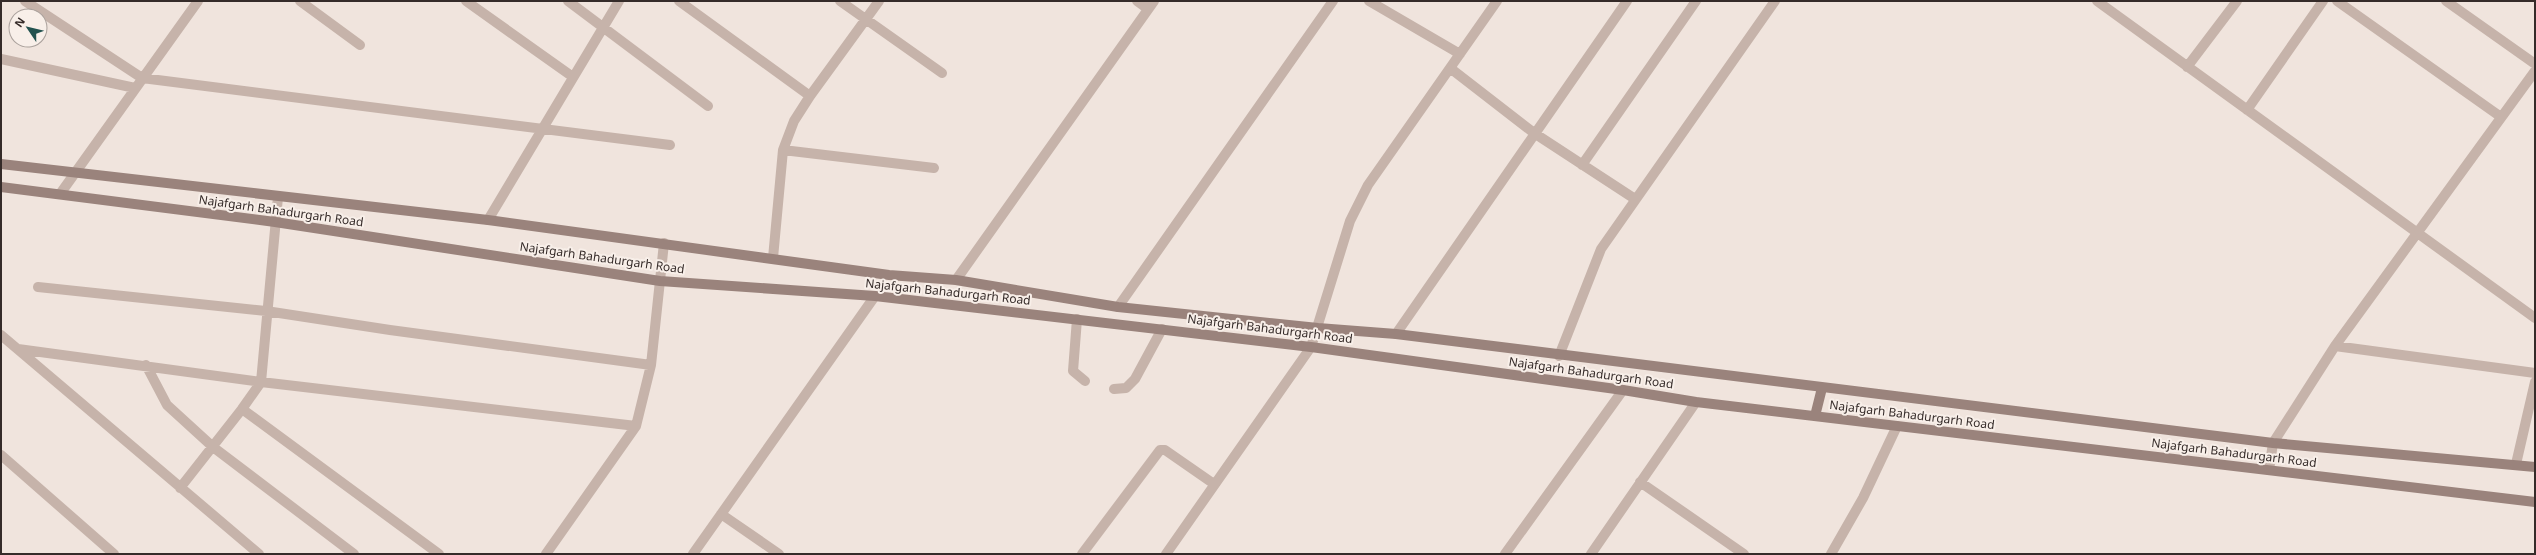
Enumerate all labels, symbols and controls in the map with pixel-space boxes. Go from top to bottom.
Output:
north arrow [8,8,48,48]
text: N [11,14,28,30]
street label: Najafgarh Bahadurgarh Road [198,191,365,230]
street label: Najafgarh Bahadurgarh Road [519,238,686,277]
street label: Najafgarh Bahadurgarh Road [865,274,1032,309]
street label: Najafgarh Bahadurgarh Road [1187,310,1354,347]
street label: Najafgarh Bahadurgarh Road [1508,353,1675,392]
street label: Najafgarh Bahadurgarh Road [1829,396,1996,433]
street label: Najafgarh Bahadurgarh Road [2151,434,2318,471]

